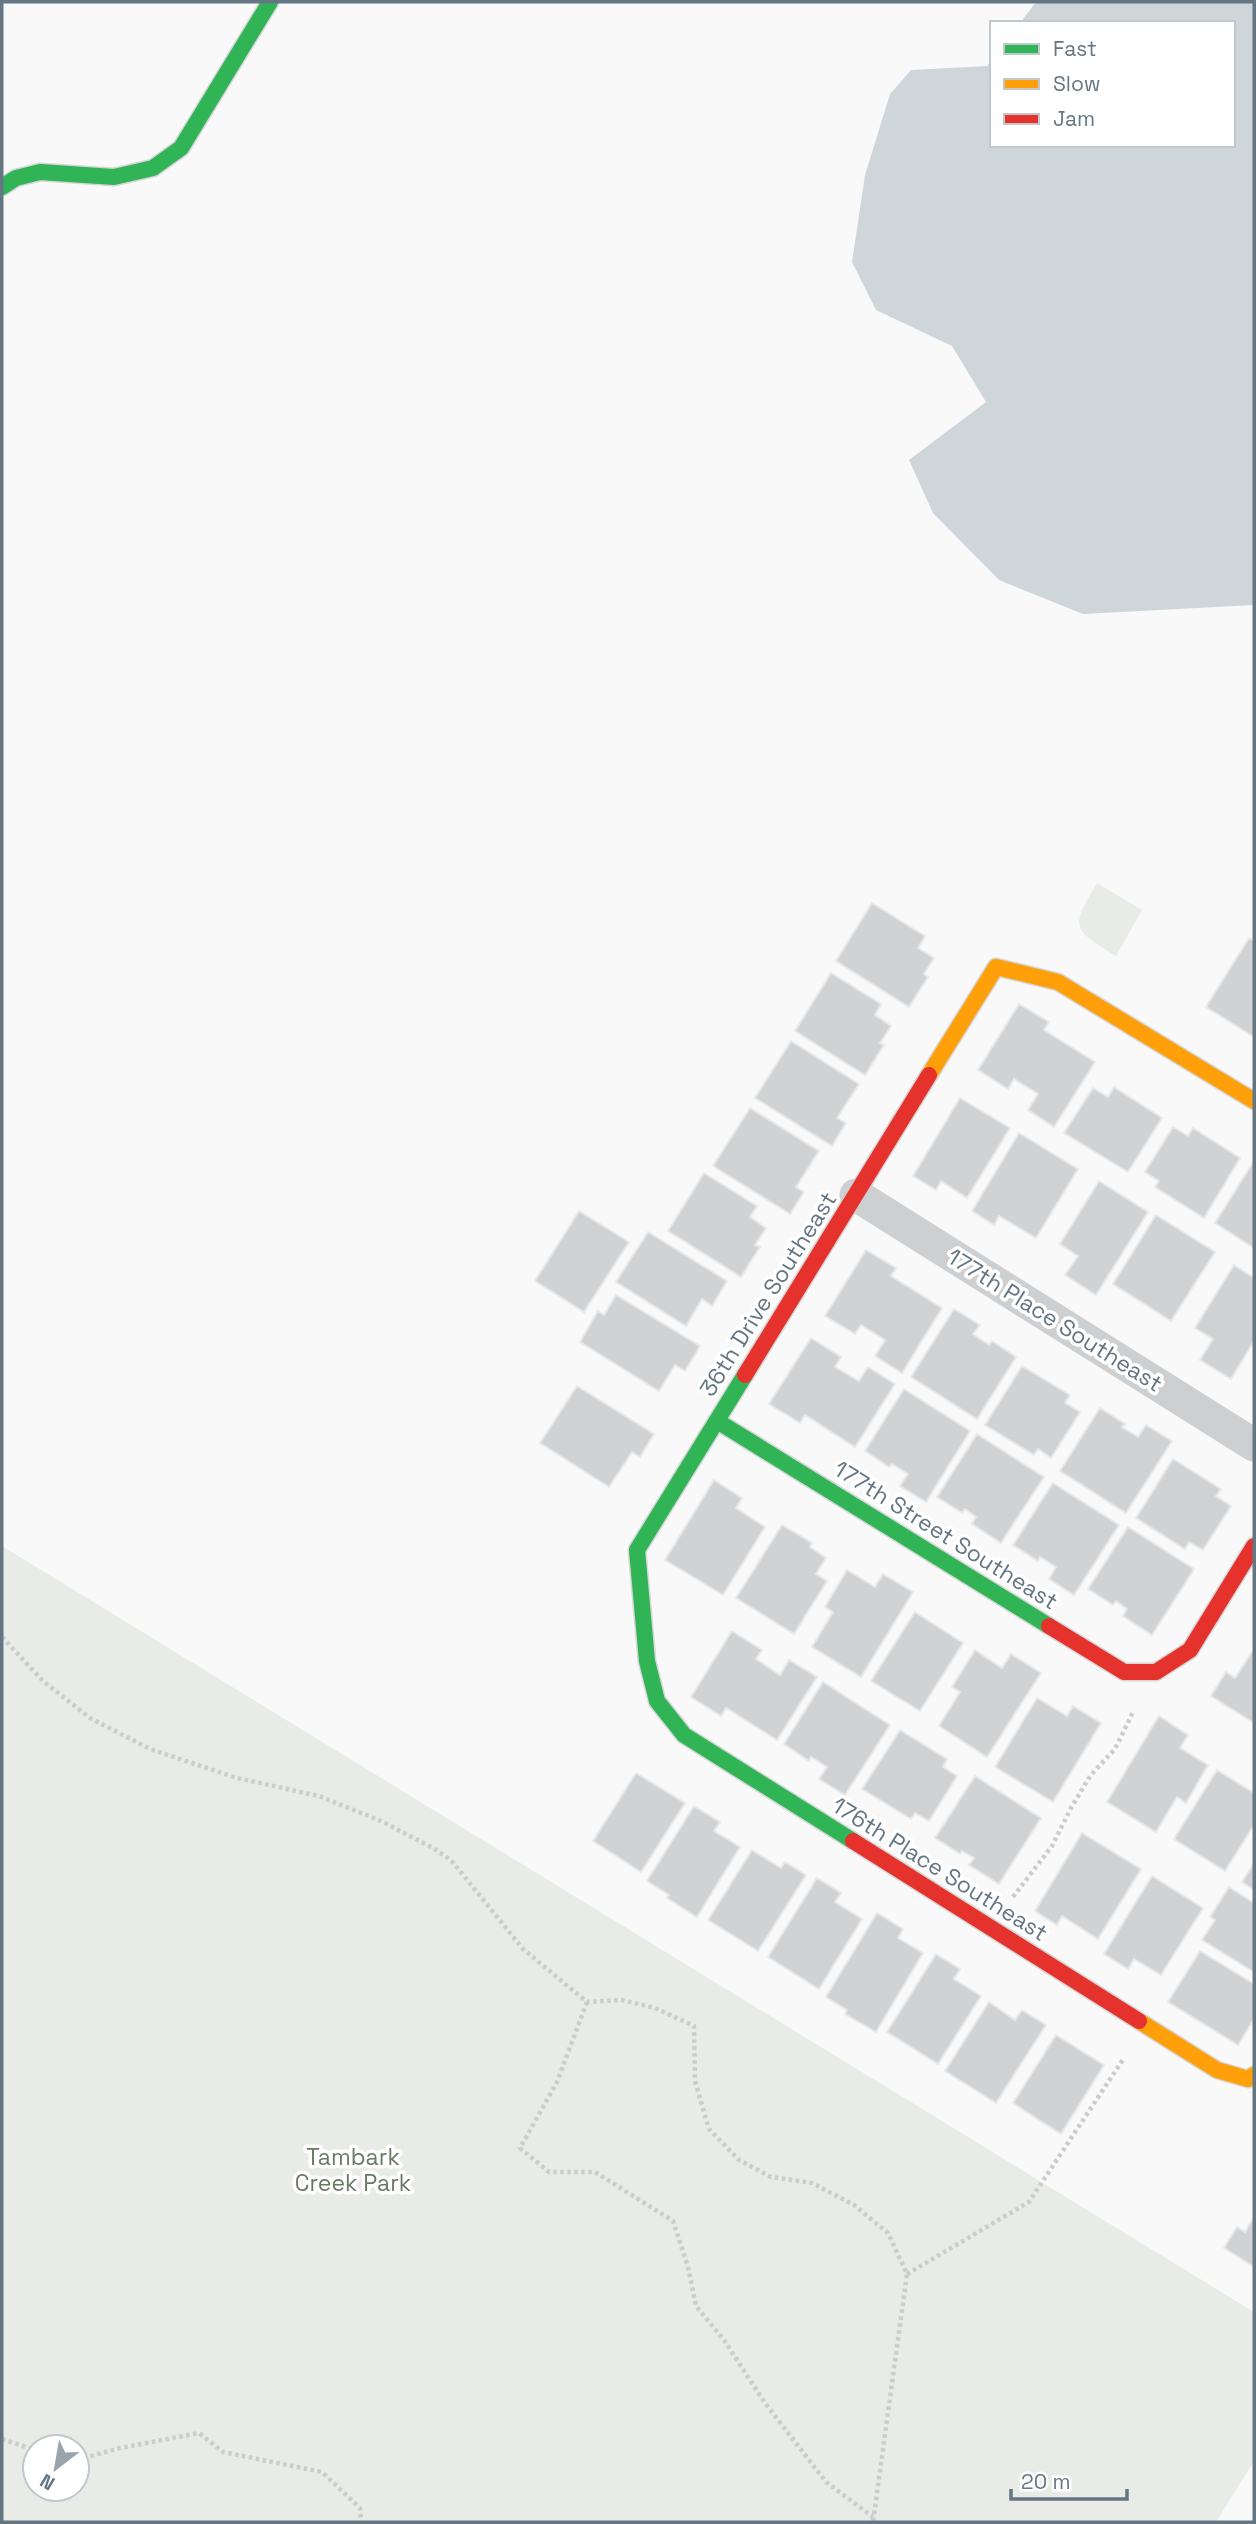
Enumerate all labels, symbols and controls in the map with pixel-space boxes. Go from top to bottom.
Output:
legend [990,21,1235,147]
text: Fast [1053,35,1097,62]
text: Slow [1053,70,1101,97]
text: Jam [1053,105,1095,132]
street label: 36th Drive Southeast [693,1186,843,1402]
street label: 177th Place Southeast [942,1242,1168,1398]
street label: 177th Street Southeast [828,1454,1064,1616]
street label: 176th Place Southeast [826,1790,1054,1948]
park label: Tambark Creek Park [295,2142,411,2198]
north arrow [21,2433,91,2503]
scale bar [1011,2458,1126,2502]
text: N [36,2468,59,2496]
text: 20 m [1021,2468,1071,2495]

